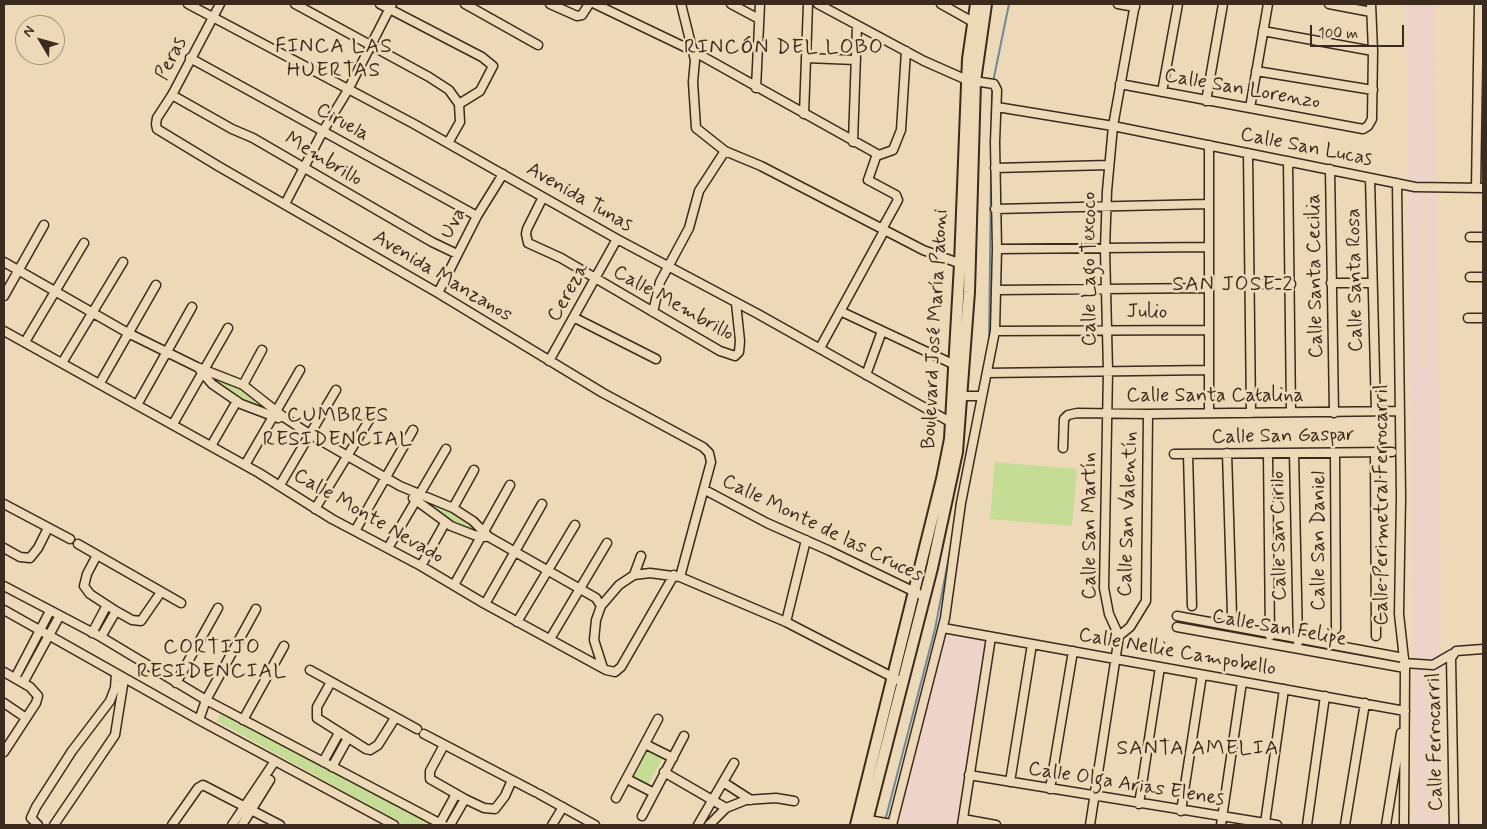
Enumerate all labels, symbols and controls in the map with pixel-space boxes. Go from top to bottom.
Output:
north arrow [15,15,65,65]
scale bar [1312,15,1406,47]
text: N [19,22,39,41]
text: 100 m [1318,24,1358,44]
street label: Peras [151,33,193,85]
district label: FINCA LAS HUERTAS [275,35,393,85]
district label: RINCÓN DEL LOBO [684,36,884,62]
street label: Calle San Lorenzo [1162,64,1322,116]
street label: Ciruela [311,99,373,147]
street label: Calle San Lucas [1238,123,1374,173]
street label: Membrillo [280,127,366,193]
street label: Avenida Tunas [522,158,636,238]
street label: Calle Lago Texcoco [1079,192,1103,346]
street label: Calle Santa Cecilia [1303,193,1329,359]
street label: Uva [436,204,472,244]
street label: Boulevard José María Patoni [918,208,954,450]
street label: Calle Santa Rosa [1343,208,1369,352]
street label: Avenida Manzanos [368,226,516,328]
street label: Cereza [543,259,595,327]
street label: Calle Membrillo [608,261,738,347]
district label: SAN JOSE 2 [1170,273,1296,299]
street label: Julio [1126,301,1168,325]
street label: Calle Perimetral Ferrocarril [1371,384,1395,626]
street label: Calle Santa Catalina [1126,385,1304,409]
district label: CUMBRES RESIDENCIAL [262,404,414,454]
street label: Calle San Gaspar [1211,424,1355,450]
street label: Calle San Valentín [1114,431,1144,597]
street label: Calle San Martín [1079,452,1103,600]
street label: Calle Monte Nevado [289,464,447,570]
street label: Calle Monte de las Cruces [718,470,926,588]
street label: Calle San Cirilo [1267,471,1293,601]
street label: Calle San Daniel [1308,471,1332,611]
street label: Calle San Felipe [1210,605,1348,653]
street label: Calle Nellie Campobello [1076,624,1278,682]
district label: CORTIJO RESIDENCIAL [136,636,288,686]
street label: Calle Ferrocarril [1423,673,1449,811]
district label: SANTA AMELIA [1116,737,1280,763]
street label: Calle Olga Arias Elenes [1026,758,1226,812]

